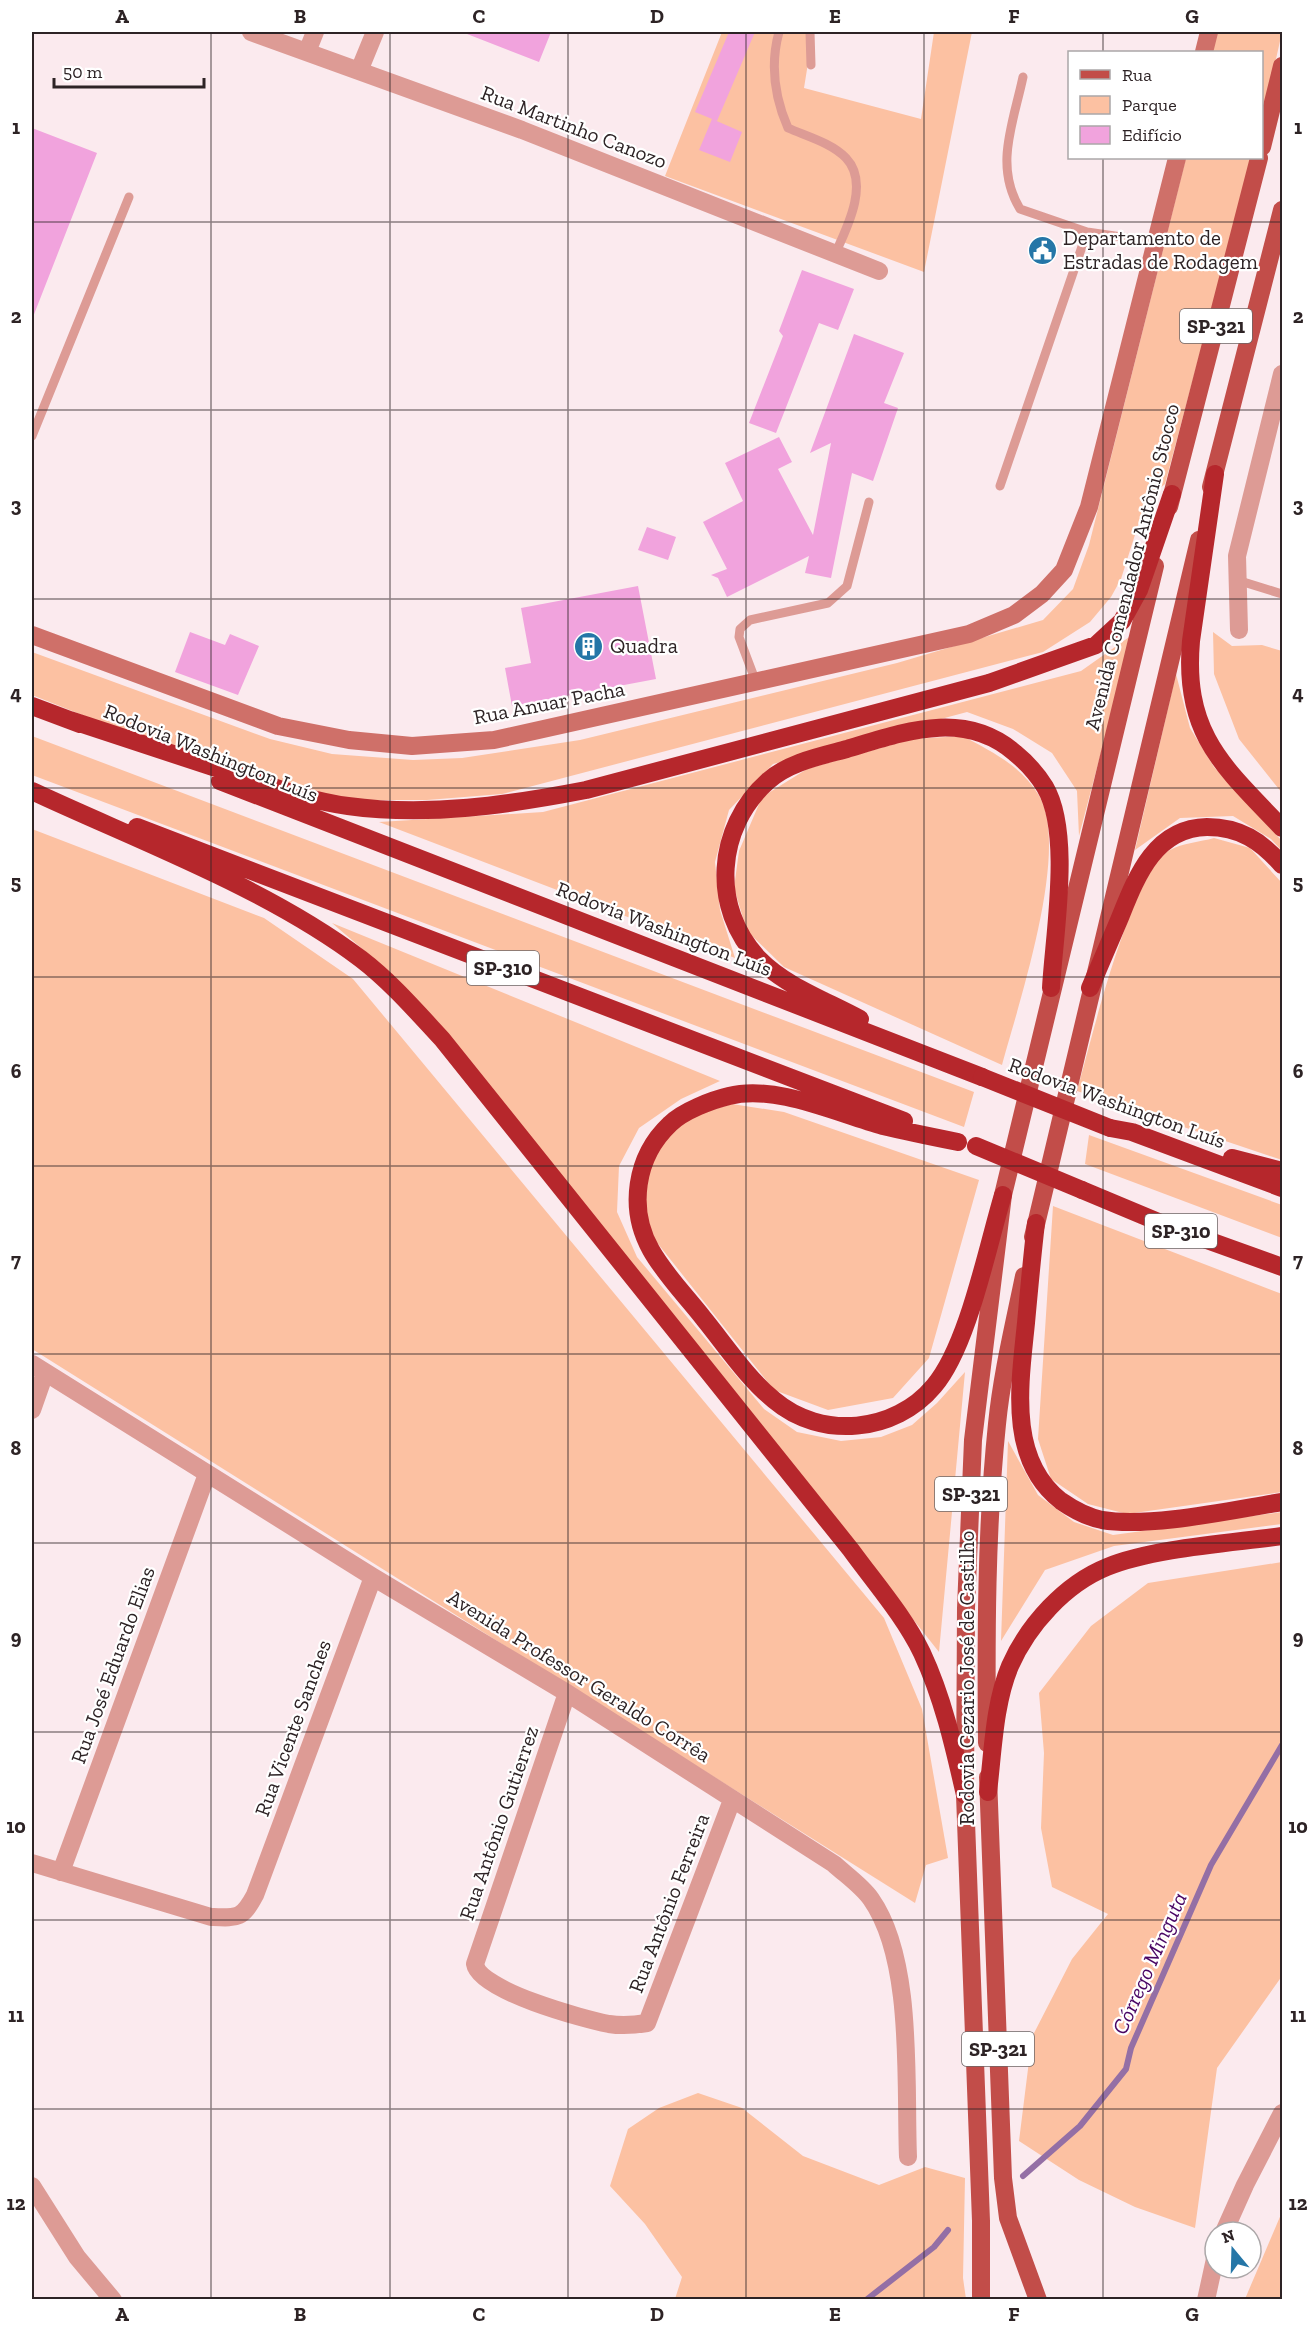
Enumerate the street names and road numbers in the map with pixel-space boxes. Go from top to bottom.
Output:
street label: Rua Martinho Canozo [478,80,671,173]
road number: SP-321 [1180,309,1252,343]
street label: Avenida Comendador Antônio Stocco [1079,401,1184,733]
street label: Rua Anuar Pacha [471,676,627,729]
street label: Rodovia Washington Luís [100,698,322,807]
street label: Rodovia Washington Luís [553,876,776,981]
road number: SP-310 [467,951,539,985]
street label: Rodovia Washington Luís [1005,1052,1229,1153]
road number: SP-310 [1145,1214,1217,1248]
road number: SP-321 [935,1477,1007,1511]
street label: Rodovia Cezario José de Castilho [954,1531,979,1825]
street label: Rua José Eduardo Elias [65,1563,160,1767]
street label: Avenida Professor Geraldo Corrêa [443,1584,716,1767]
street label: Rua Vicente Sanches [249,1636,336,1819]
street label: Rua Antônio Gutierrez [454,1722,544,1923]
street label: Rua Antônio Ferreira [623,1810,714,1996]
road number: SP-321 [962,2032,1034,2066]

